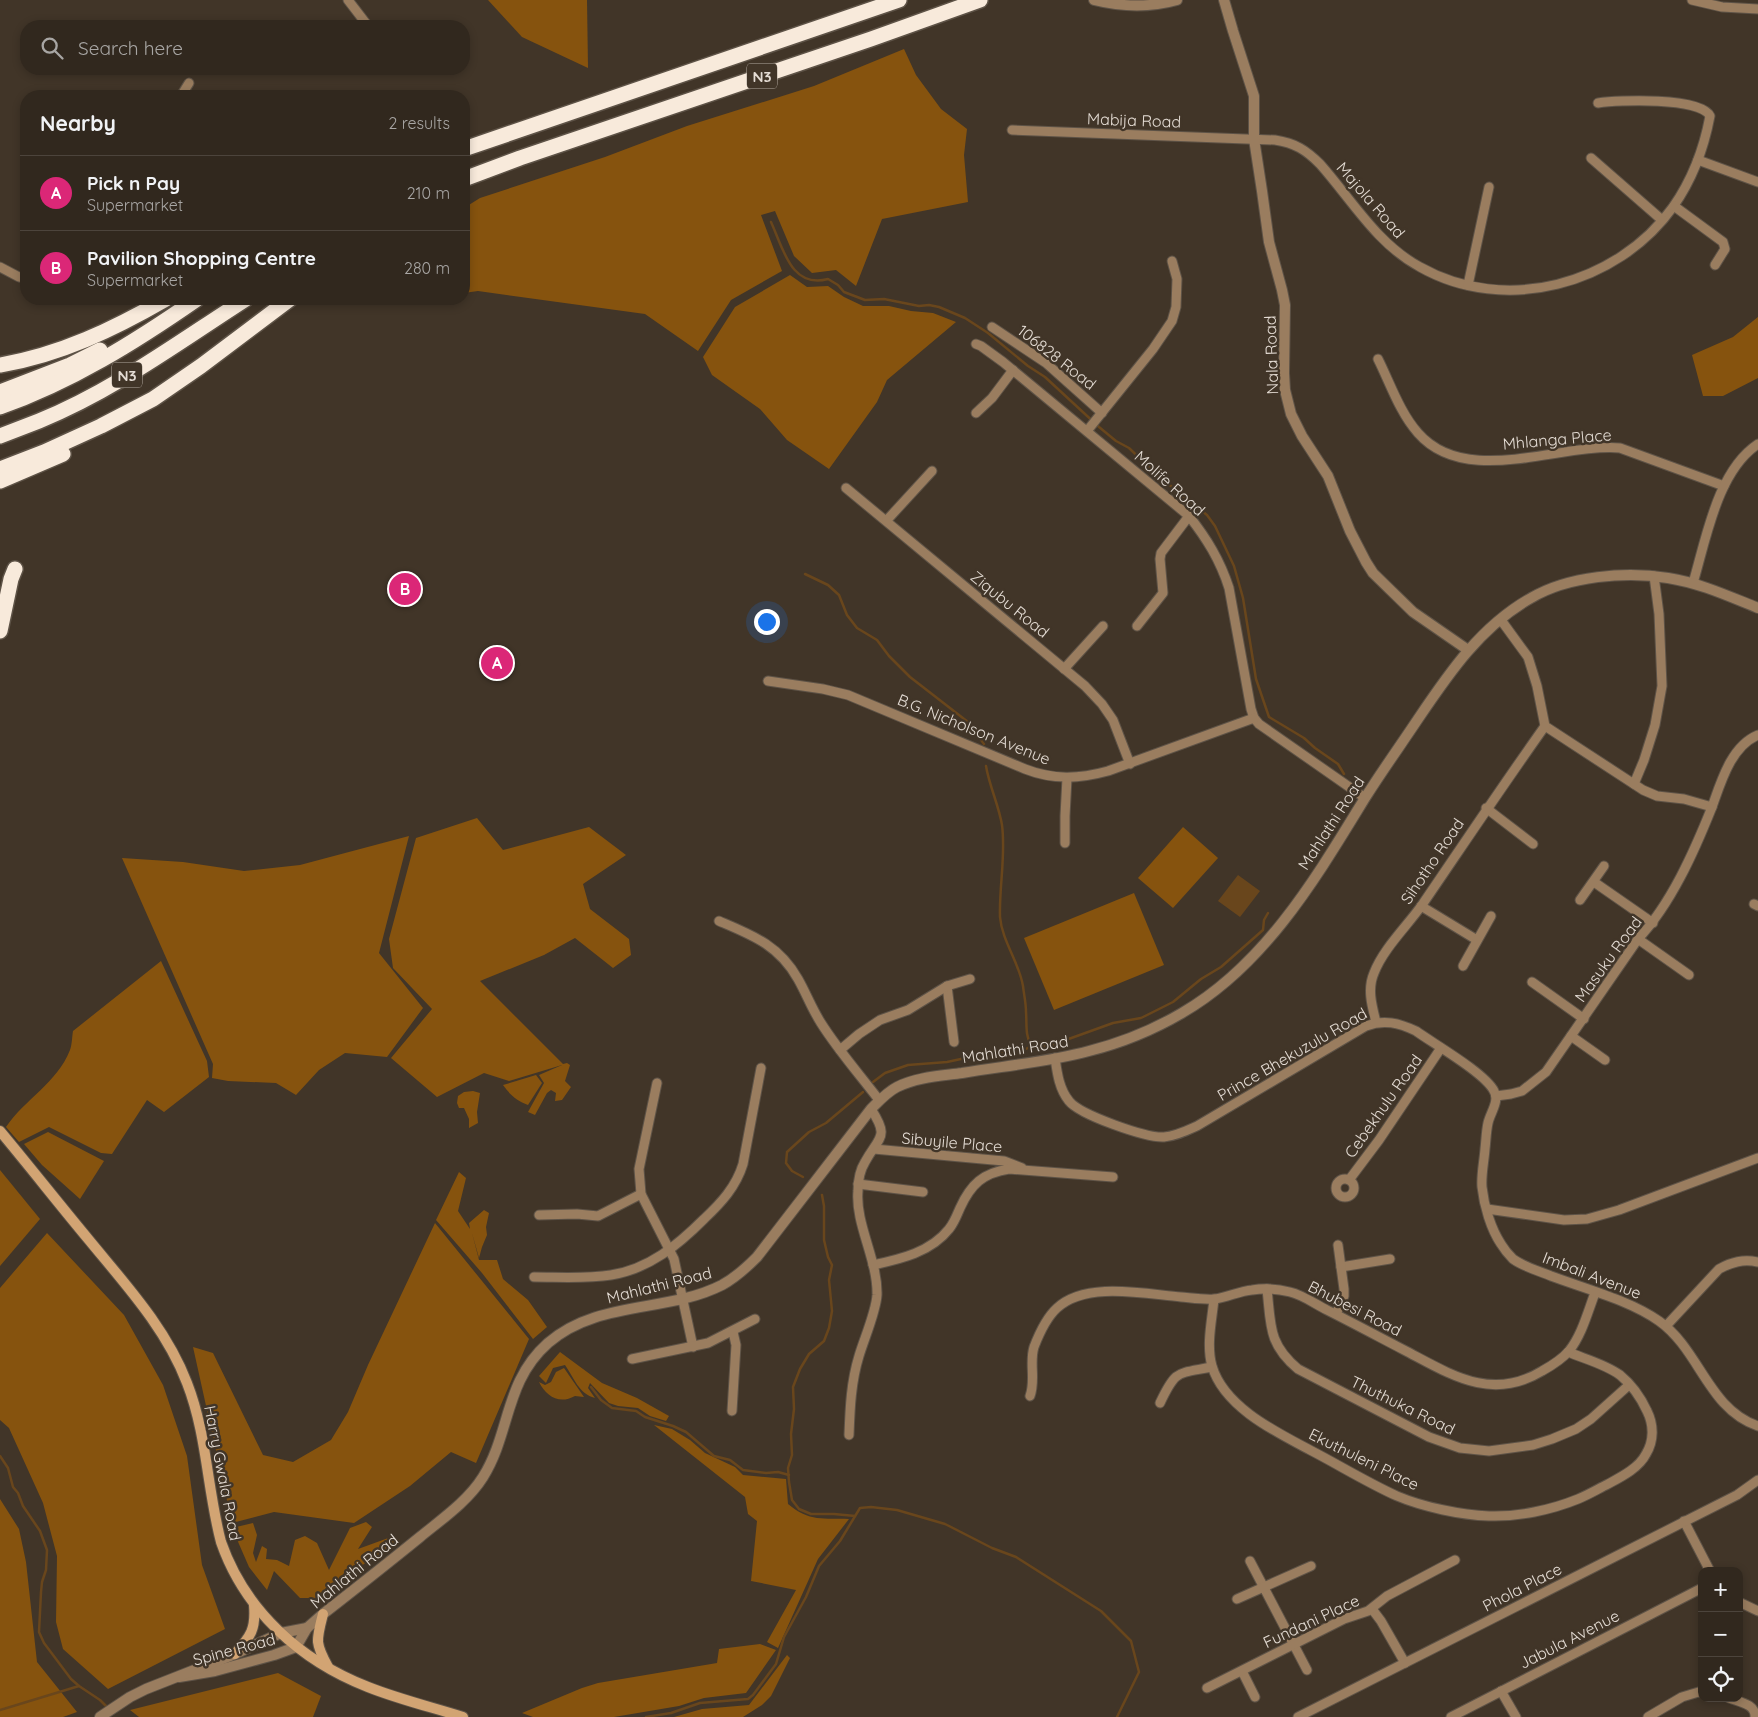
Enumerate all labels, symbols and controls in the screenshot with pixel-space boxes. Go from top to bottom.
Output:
search box [20,20,470,75]
icon: search [38,34,66,62]
text: Search here [78,36,183,60]
road number: N3 [747,64,777,88]
street label: Mabija Road [1087,108,1181,132]
text: Nearby [40,110,116,136]
text: 2 results [388,113,450,133]
street label: Majola Road [1333,158,1409,242]
text: Pick n Pay [87,171,180,195]
text: A [51,183,61,203]
text: 210 m [407,183,450,203]
text: Supermarket [87,195,183,215]
text: Pavilion Shopping Centre [87,246,316,270]
text: B [51,258,61,278]
text: 280 m [404,258,450,278]
text: Supermarket [87,270,183,290]
street label: Nala Road [1260,315,1282,395]
street label: 106828 Road [1014,320,1100,394]
road number: N3 [112,362,142,388]
street label: Mhlanga Place [1502,424,1612,454]
street label: Molife Road [1131,446,1209,520]
street label: Ziqubu Road [967,566,1053,642]
pin: B [389,570,421,608]
your location [754,609,780,635]
pin: A [481,644,513,682]
street label: B.G. Nicholson Avenue [895,689,1053,769]
street label: Mahlathi Road [1293,773,1369,873]
street label: Sihotho Road [1396,814,1468,908]
street label: Masuku Road [1570,912,1646,1006]
street label: Prince Bhekuzulu Road [1214,1003,1370,1105]
street label: Mahlathi Road [960,1031,1070,1067]
street label: Cebekhulu Road [1340,1050,1426,1162]
street label: Sibuyile Place [901,1128,1003,1156]
street label: Imbali Avenue [1540,1247,1644,1303]
street label: Mahlathi Road [604,1262,714,1308]
street label: Bhubesi Road [1305,1276,1405,1340]
street label: Thuthuka Road [1348,1371,1458,1439]
street label: Harry Gwala Road [200,1404,246,1542]
street label: Ekuthuleni Place [1306,1424,1422,1494]
street label: Mahlathi Road [306,1529,402,1613]
street label: Phola Place [1479,1559,1565,1615]
map controls [1698,1567,1743,1702]
button: + [1698,1567,1743,1612]
street label: Fundani Place [1260,1590,1362,1652]
street label: Jabula Avenue [1515,1605,1623,1673]
button: − [1698,1612,1743,1657]
street label: Spine Road [191,1628,277,1670]
button: locate [1698,1657,1743,1702]

